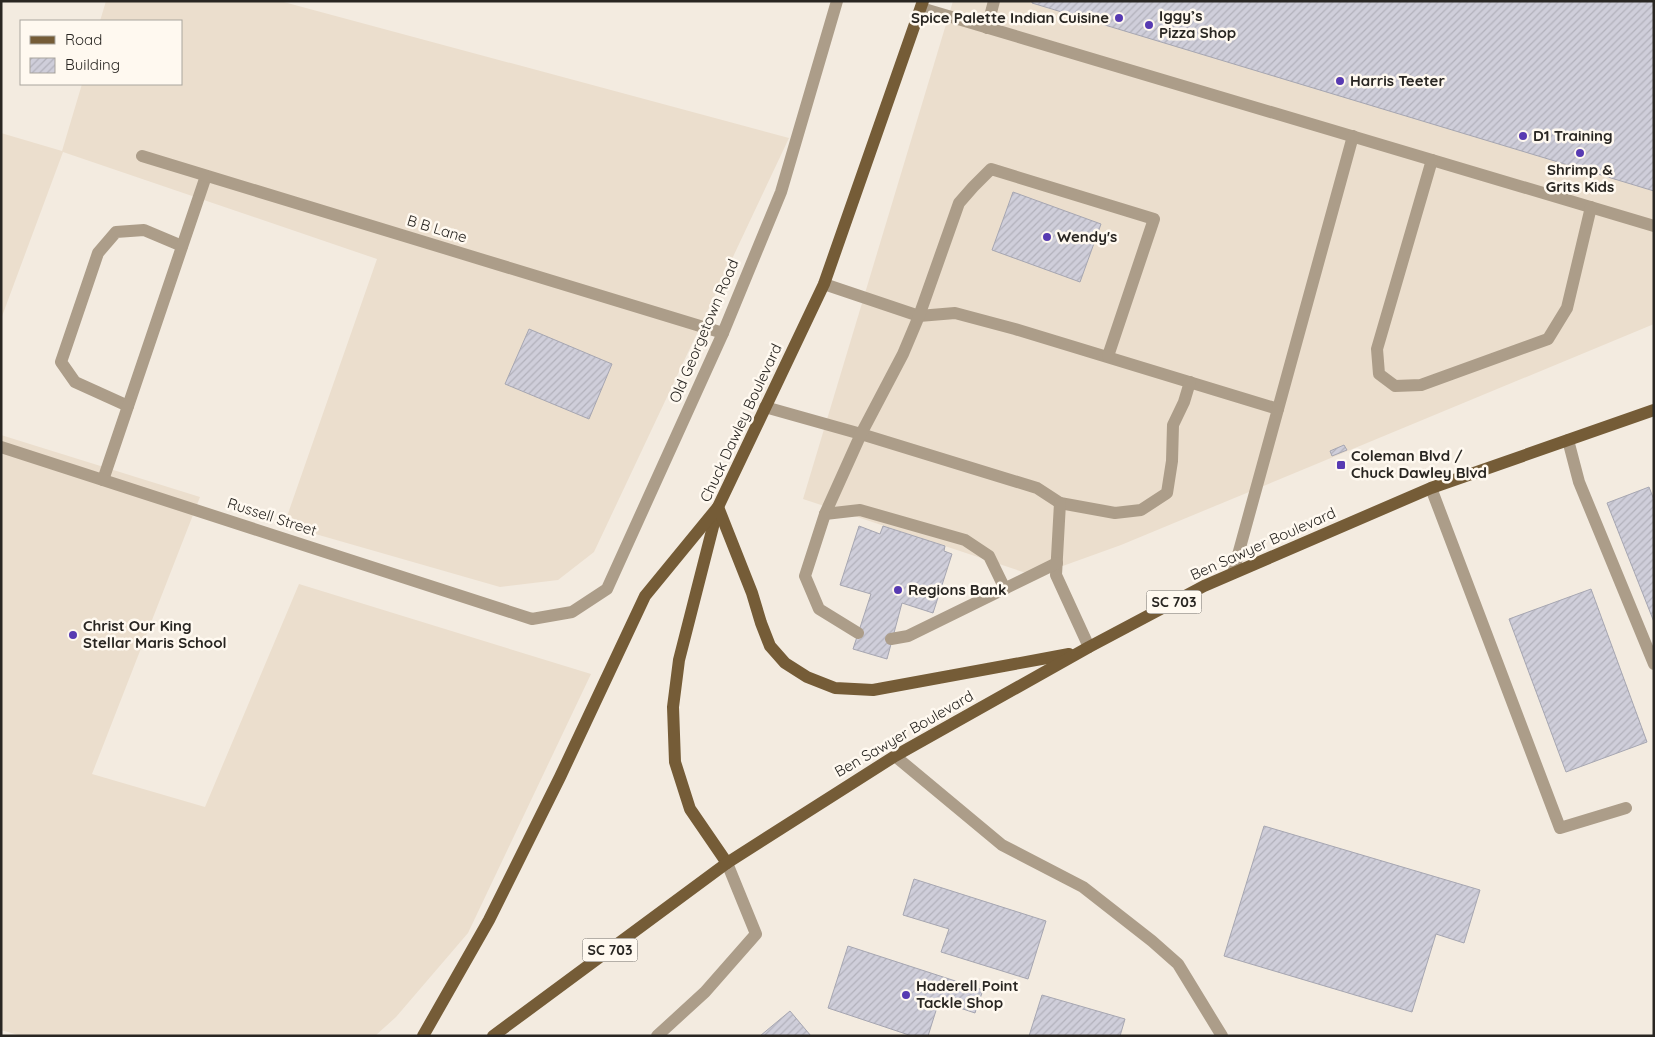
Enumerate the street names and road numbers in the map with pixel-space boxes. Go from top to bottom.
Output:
street label: B B Lane [405,210,470,247]
street label: Old Georgetown Road [665,256,742,406]
street label: Chuck Dawley Boulevard [695,341,786,505]
street label: Russell Street [225,493,319,540]
street label: Ben Sawyer Boulevard [1187,503,1338,584]
road number: SC 703 [1146,590,1202,614]
street label: Ben Sawyer Boulevard [831,686,977,781]
road number: SC 703 [582,938,638,962]

